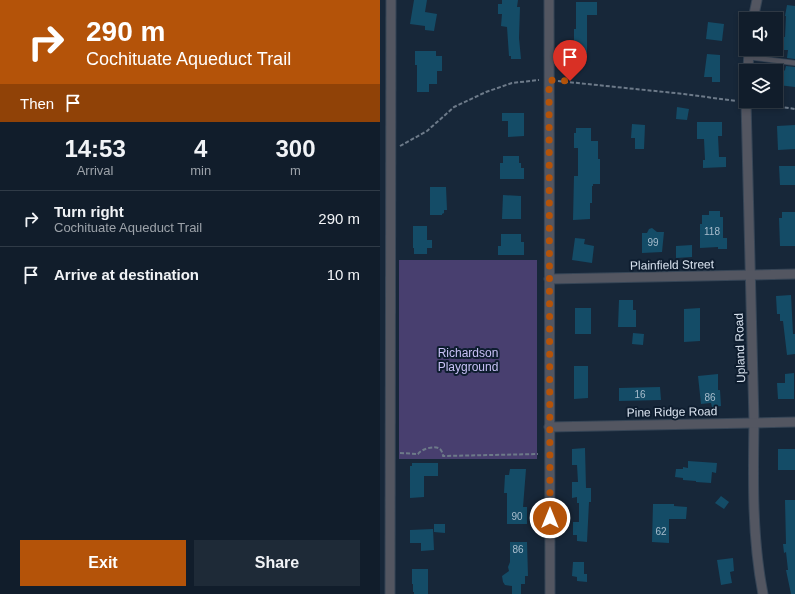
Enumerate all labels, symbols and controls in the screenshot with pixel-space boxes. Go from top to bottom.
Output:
map controls [739,12,783,108]
button: sound [739,12,783,56]
icon: right [20,16,72,68]
text: 290 m [86,16,165,47]
pin [553,40,587,81]
icon: arrive [559,46,581,68]
text: Cochituate Aqueduct Trail [86,49,291,69]
button: layers [739,64,783,108]
icon: arrive [62,92,84,114]
text: Then [20,95,54,112]
text: 14:53 [64,135,126,162]
text: 4 [194,135,207,162]
text: 300 [276,135,316,162]
text: Arrival [77,163,114,178]
text: min [190,163,211,178]
text: m [290,163,301,178]
text: Turn right [54,203,124,220]
icon: right [20,208,42,230]
text: 290 m [318,210,360,227]
text: Cochituate Aqueduct Trail [54,220,202,235]
house number: 118 [704,226,720,237]
house number: 99 [647,237,659,248]
street label: Plainfield Street [630,257,715,273]
icon: arrive [20,264,42,286]
text: Arrive at destination [54,266,199,283]
text: 10 m [327,266,360,283]
street label: Upland Road [732,313,748,383]
park label: Richardson Playground [438,346,498,374]
house number: 16 [634,389,646,400]
house number: 86 [704,392,716,403]
street label: Pine Ridge Road [627,404,717,420]
position arrow [529,497,571,539]
house number: 90 [511,511,523,522]
house number: 62 [655,526,667,537]
button: Exit [20,540,186,586]
button: Share [194,540,360,586]
house number: 86 [512,544,524,555]

